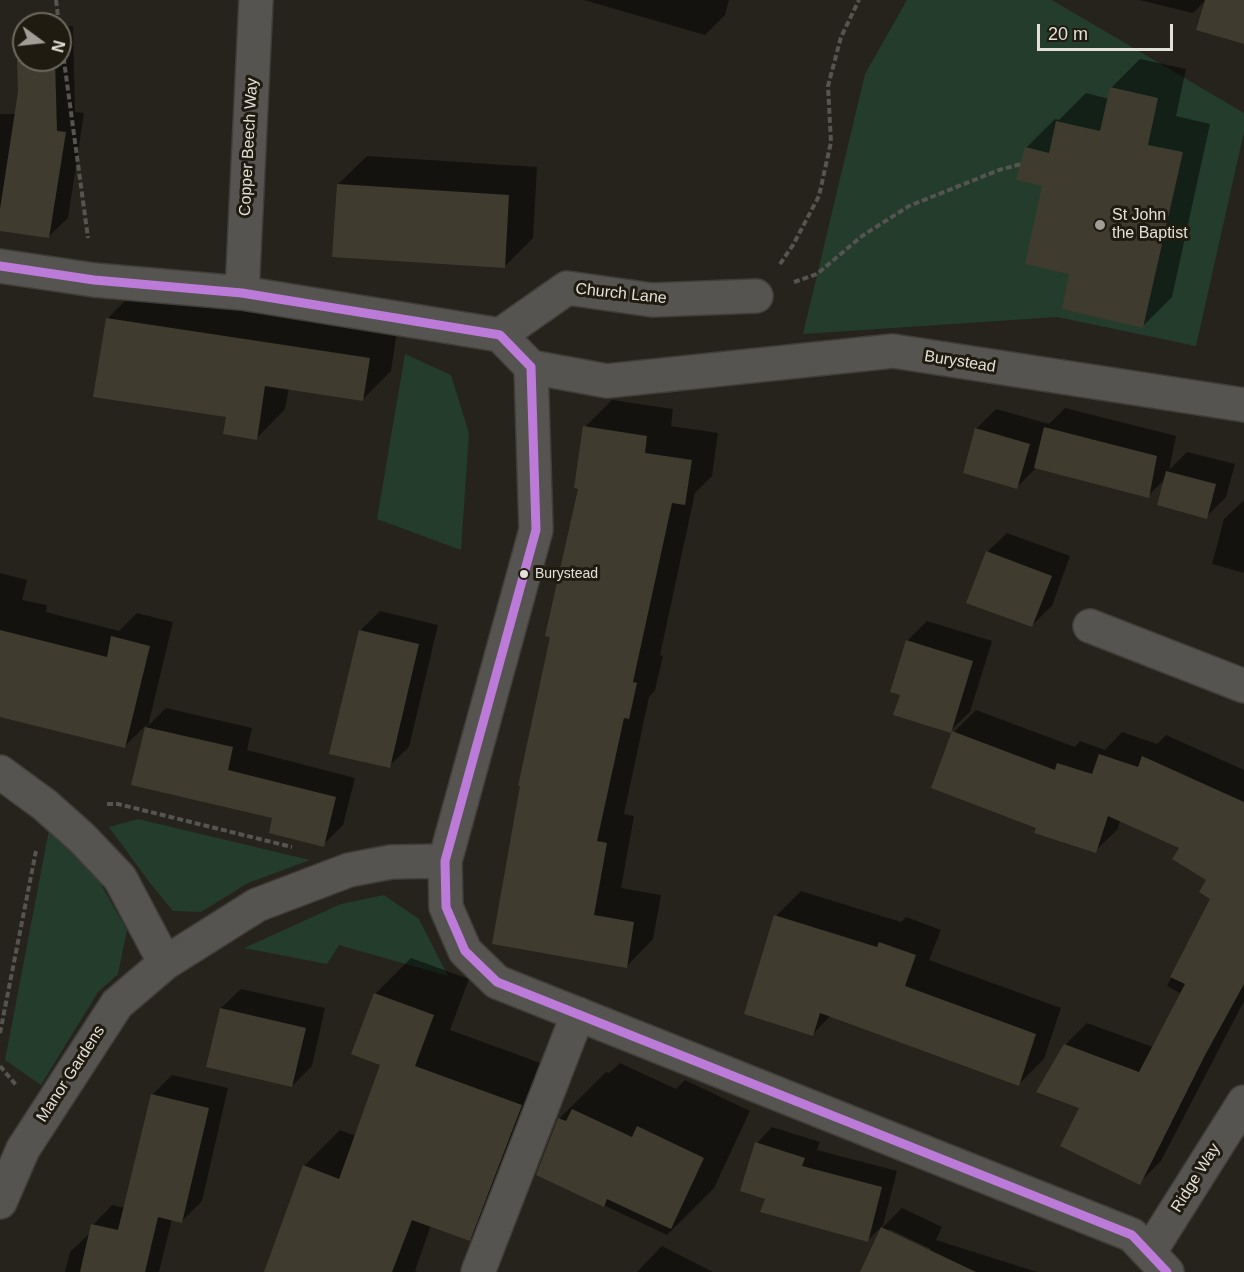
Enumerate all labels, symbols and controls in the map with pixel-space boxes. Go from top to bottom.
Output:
north arrow [12,12,72,72]
scale bar [1040,12,1176,50]
text: 20 m [1048,24,1088,44]
text: N [48,38,68,54]
street label: Copper Beech Way [236,78,262,216]
place label: St John the Baptist [1112,206,1188,244]
marker: St John the Baptist [1093,218,1107,232]
street label: Church Lane [574,280,668,308]
street label: Burystead [923,347,997,377]
place label: Burystead [535,566,598,582]
marker: Burystead [518,568,530,580]
street label: Manor Gardens [33,1022,109,1126]
street label: Ridge Way [1167,1140,1225,1216]

